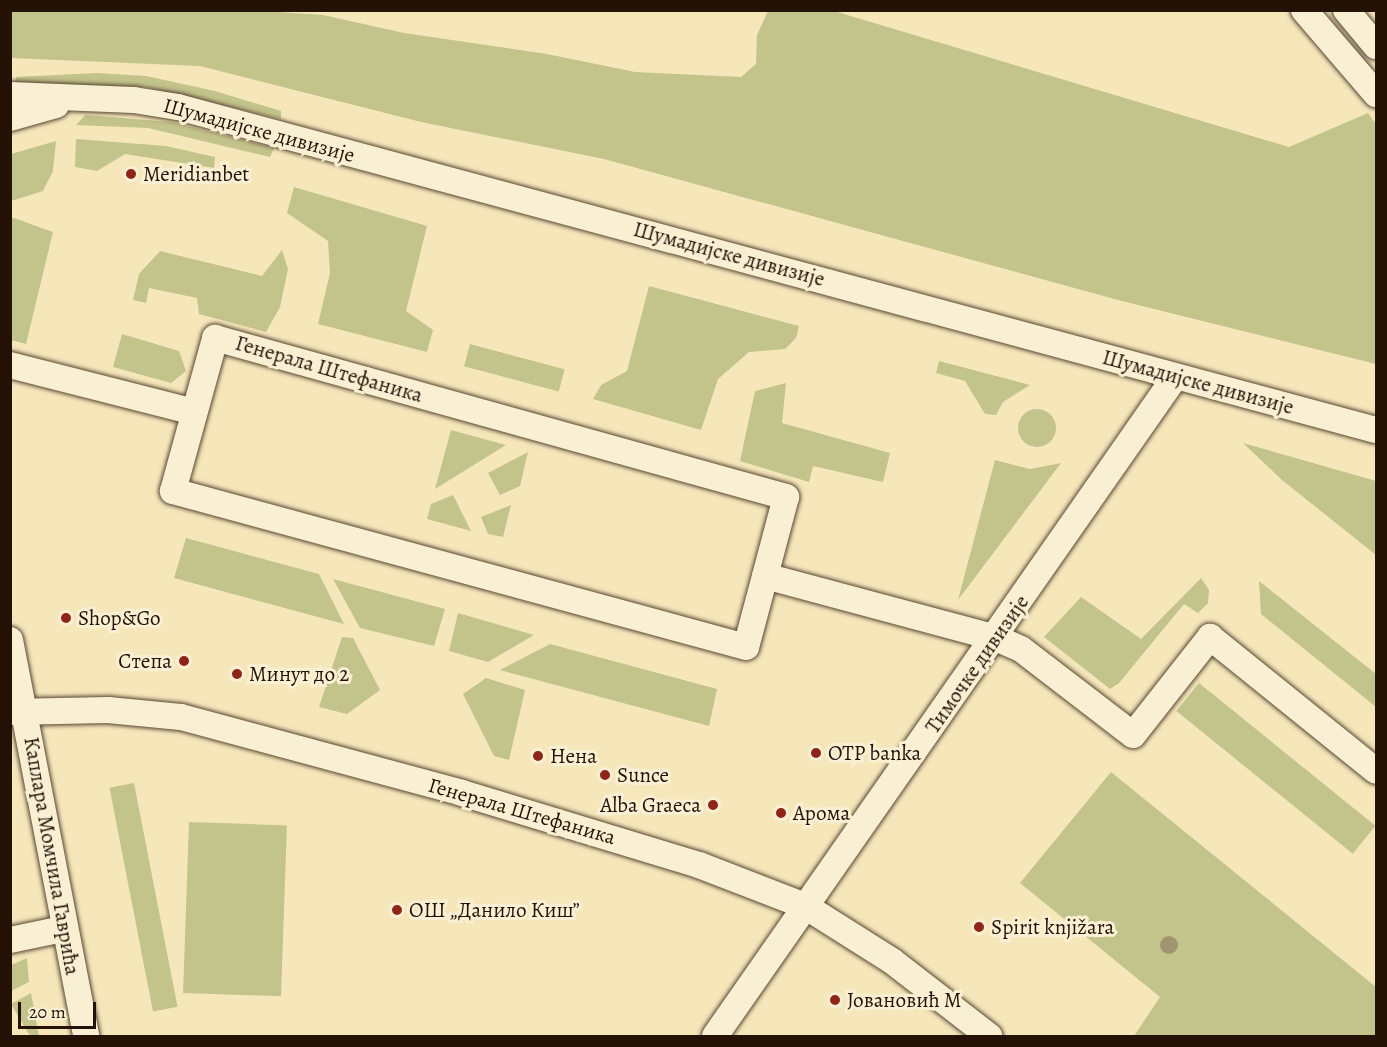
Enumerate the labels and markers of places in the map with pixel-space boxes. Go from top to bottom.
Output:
place label: Meridianbet [143,161,249,187]
marker: Meridianbet [124,167,138,181]
place label: Shop&Go [78,605,160,631]
marker: Shop&Go [59,611,73,625]
place label: Степа [118,648,172,674]
marker: Степа [177,654,191,668]
place label: Минут до 2 [249,661,349,687]
marker: Минут до 2 [230,667,244,681]
place label: OTP banka [828,740,921,766]
place label: Нена [550,743,597,769]
marker: OTP banka [809,746,823,760]
marker: Нена [531,749,545,763]
place label: Sunce [617,762,669,788]
marker: Sunce [598,768,612,782]
place label: Alba Graeca [600,792,701,818]
marker: Alba Graeca [706,798,720,812]
place label: Арома [793,800,850,826]
marker: Арома [774,806,788,820]
place label: ОШ „Данило Киш” [409,897,580,923]
marker: ОШ „Данило Киш” [390,903,404,917]
place label: Spirit knjižara [991,914,1114,940]
marker: Spirit knjižara [972,920,986,934]
place label: Јовановић М [847,987,962,1013]
marker: Јовановић М [828,993,842,1007]

